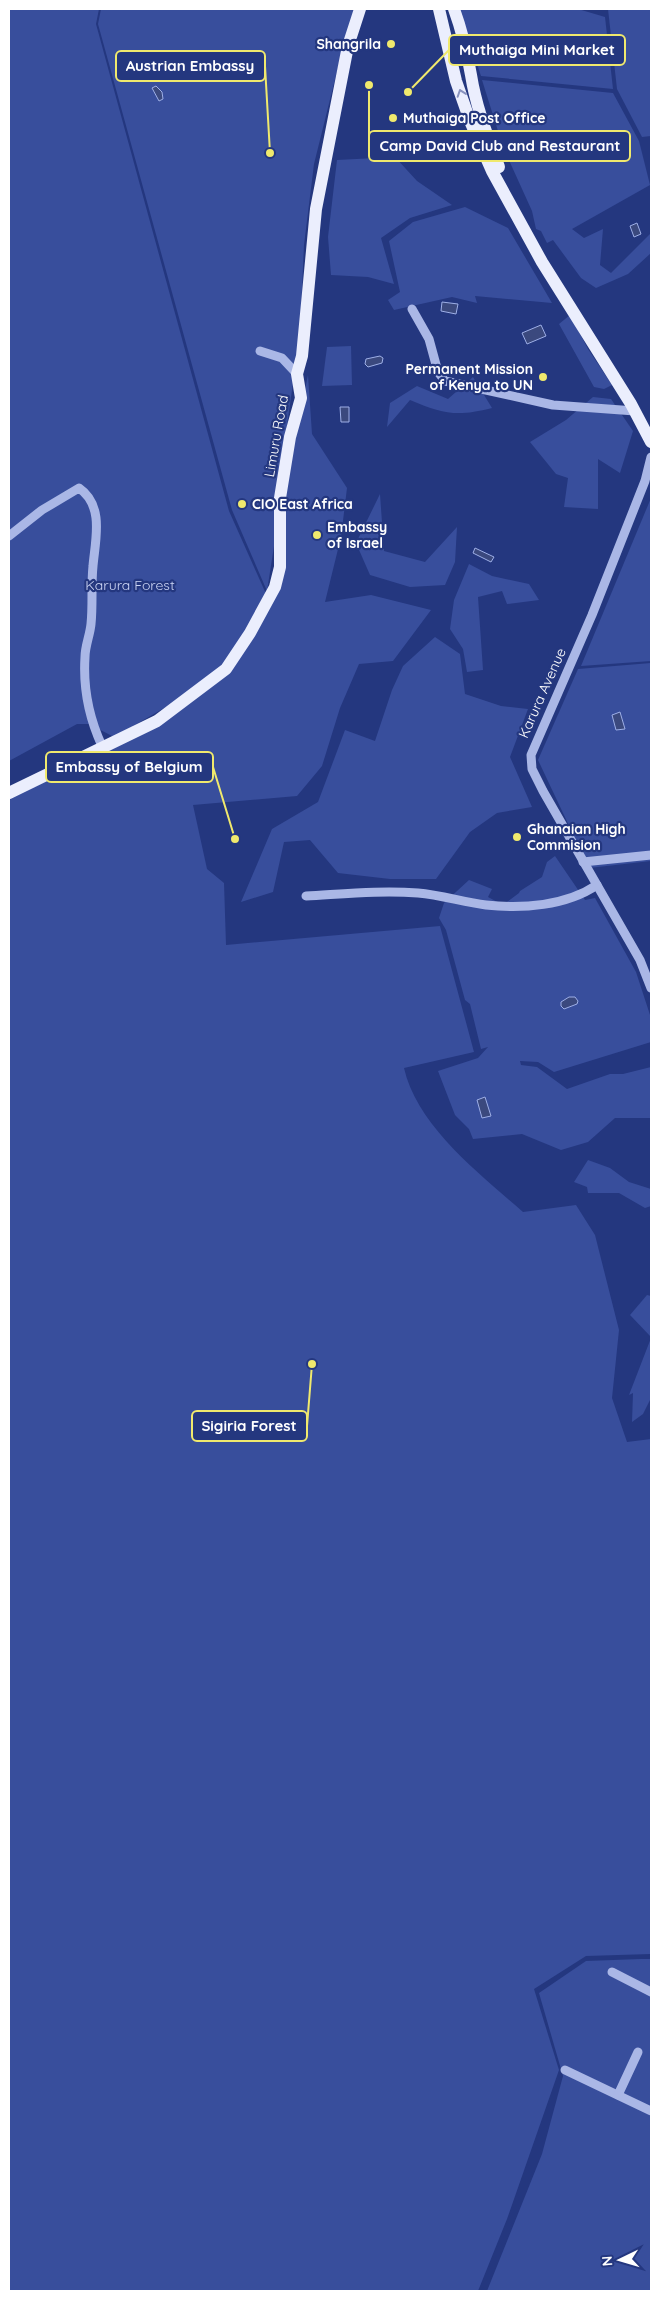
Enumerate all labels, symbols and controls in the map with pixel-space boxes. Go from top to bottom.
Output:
place label: Shangrila [316,35,381,53]
callout: Muthaiga Mini Market [449,35,625,65]
marker: Shangrila [385,38,397,50]
text: Muthaiga Mini Market [459,40,615,59]
callout: Austrian Embassy [116,51,265,81]
text: Austrian Embassy [126,56,254,75]
one-way arrow [456,90,466,98]
place label: Muthaiga Post Office [403,109,545,127]
marker: Muthaiga Post Office [387,112,399,124]
callout: Camp David Club and Restaurant [369,131,630,161]
text: Camp David Club and Restaurant [380,136,620,155]
place label: Permanent Mission of Kenya to UN [405,360,533,394]
marker: Permanent Mission of Kenya to UN [537,371,549,383]
street label: Limuru Road [260,394,292,478]
place label: CIO East Africa [252,495,353,513]
marker: CIO East Africa [236,498,248,510]
place label: Embassy of Israel [327,518,387,552]
marker: Embassy of Israel [311,529,323,541]
park label: Karura Forest [85,576,175,594]
street label: Karura Avenue [514,645,570,741]
callout: Embassy of Belgium [46,752,213,782]
text: Embassy of Belgium [55,757,203,776]
place label: Ghanaian High Commision [527,820,626,854]
marker: Ghanaian High Commision [511,831,523,843]
callout: Sigiria Forest [192,1411,307,1441]
text: Sigiria Forest [201,1416,297,1435]
north arrow [595,2235,645,2285]
text: N [598,2255,616,2267]

